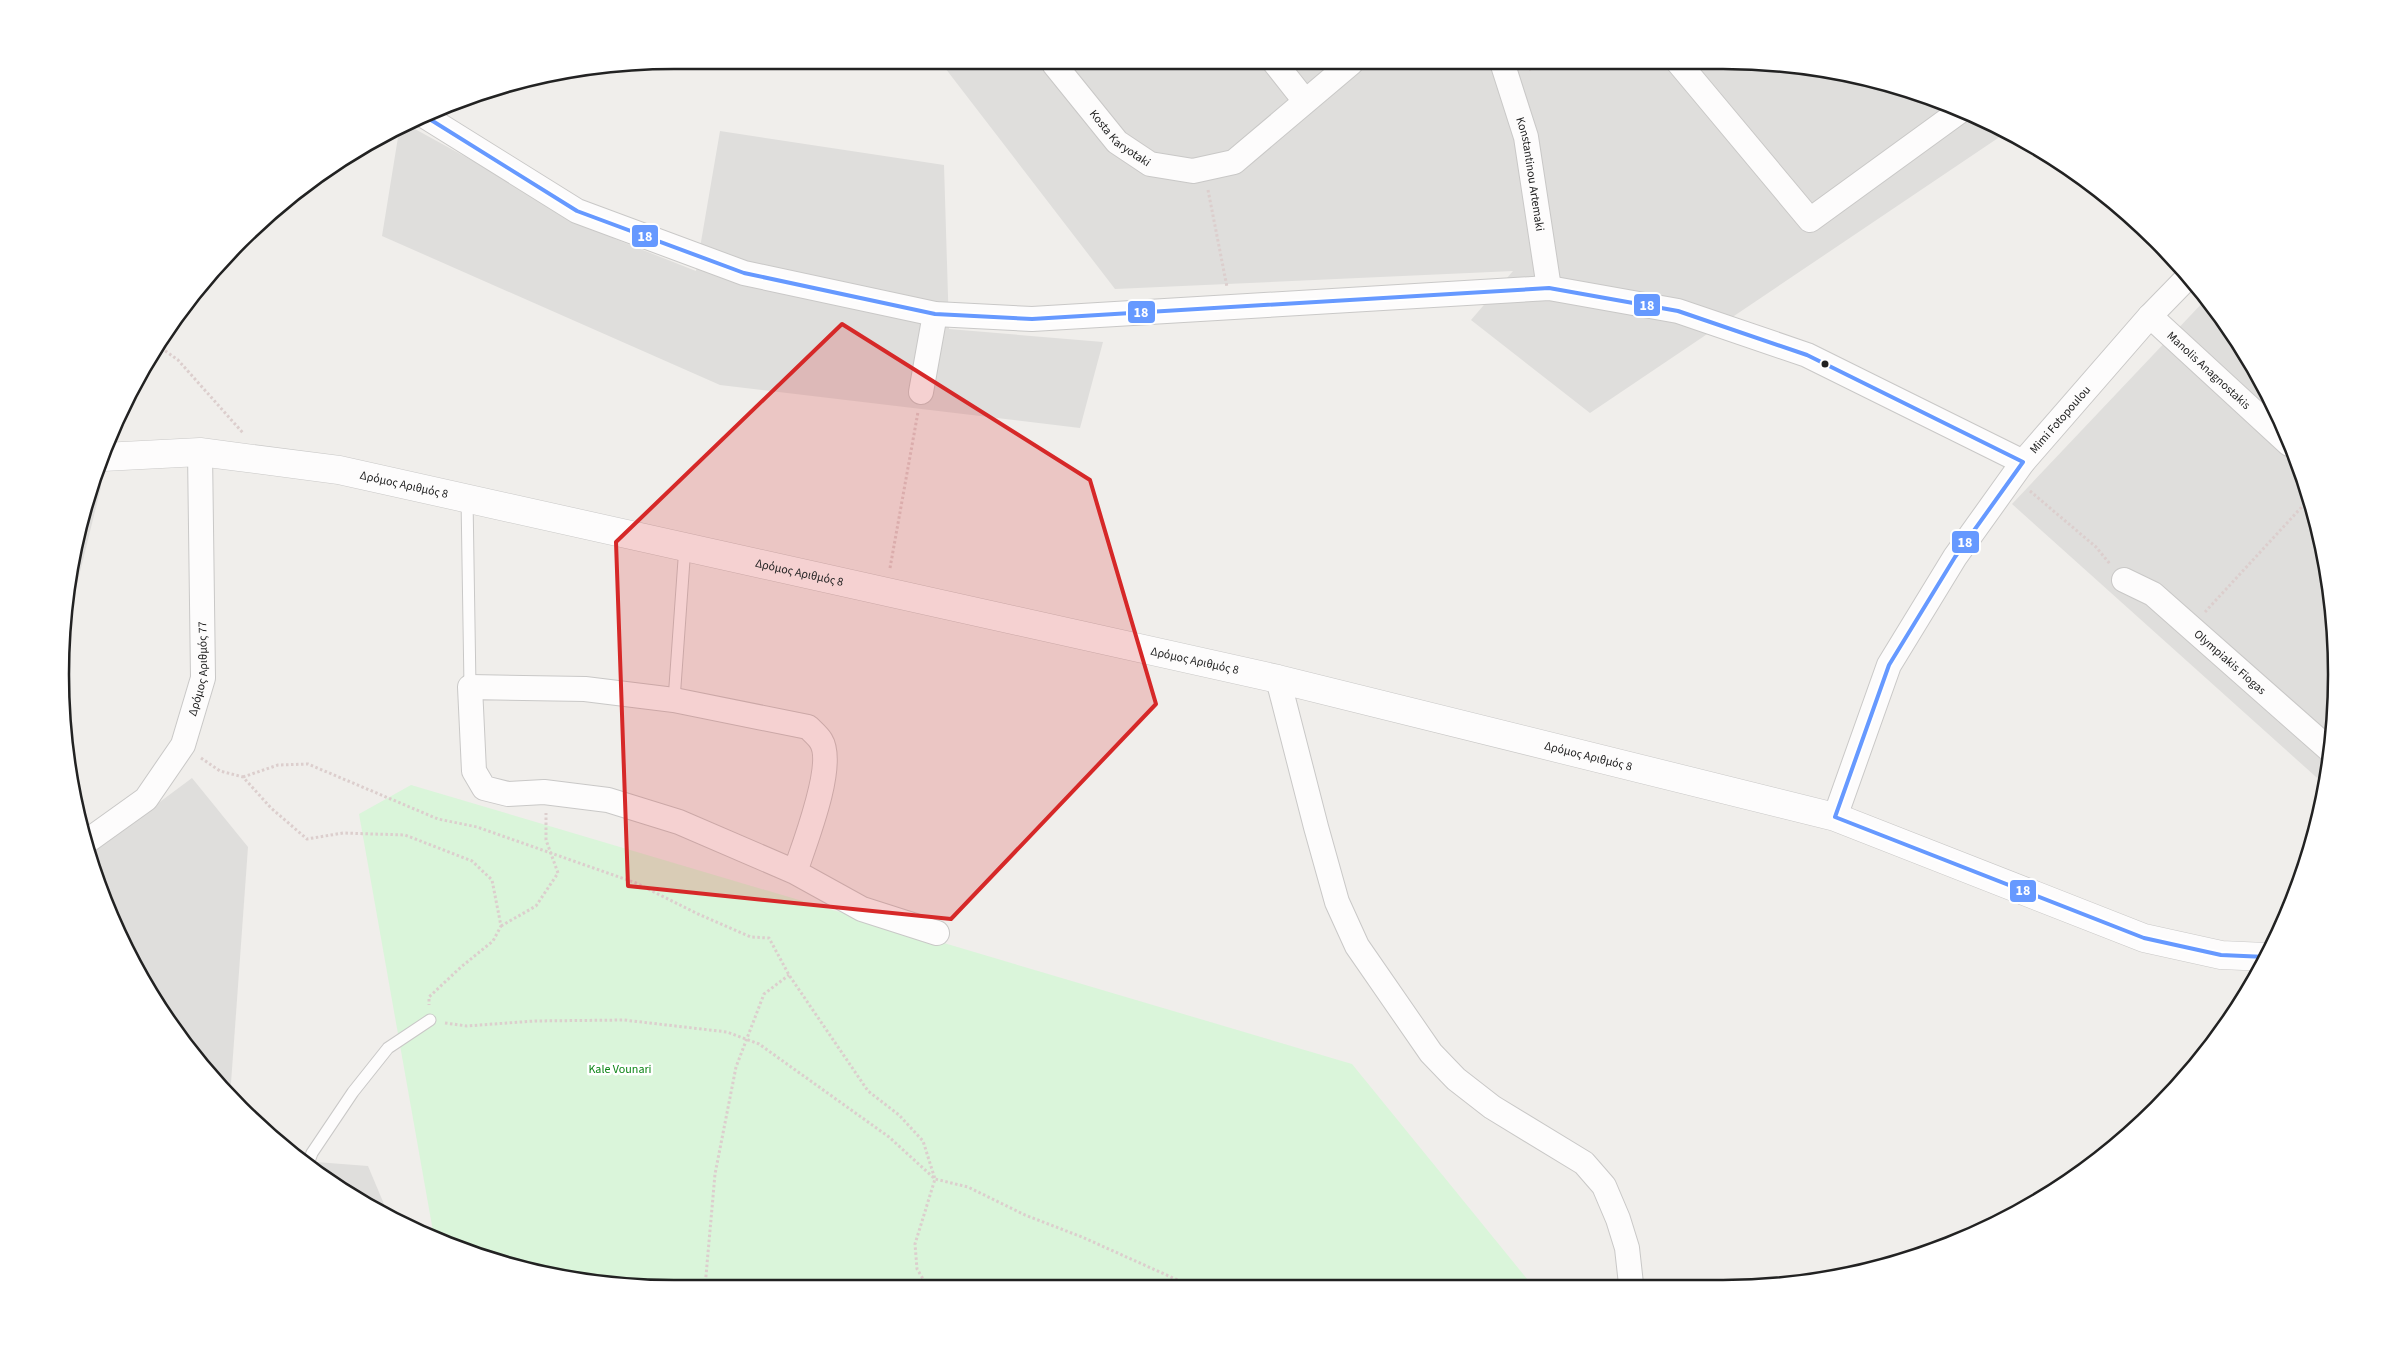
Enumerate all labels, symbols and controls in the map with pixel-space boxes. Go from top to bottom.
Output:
street label: Kosta Karyotaki [1085,106,1154,171]
street label: Konstantinou Artemaki [1511,115,1548,232]
line badge: 18 [631,224,659,248]
text: 18 [638,227,652,247]
line badge: 18 [1633,293,1661,317]
text: 18 [1640,296,1654,316]
line badge: 18 [1127,300,1156,324]
text: 18 [1134,303,1148,323]
street label: Manolis Anagnostakis [2163,328,2254,413]
unlabelled marker [1820,359,1830,369]
street label: Mimi Fotopoulou [2026,382,2095,458]
street label: Δρόμος Αριθμός 8 [358,467,450,503]
line badge: 18 [1951,530,1980,554]
text: 18 [1958,533,1972,553]
street label: Δρόμος Αριθμός 8 [754,555,845,591]
street label: Δρόμος Αριθμός 77 [184,621,212,718]
street label: Olympiakis Fiogas [2190,626,2269,699]
street label: Δρόμος Αριθμός 8 [1149,643,1240,679]
street label: Δρόμος Αριθμός 8 [1543,737,1634,775]
line badge: 18 [2009,879,2037,903]
text: 18 [2016,881,2030,901]
park label: Kale Vounari [588,1061,652,1078]

